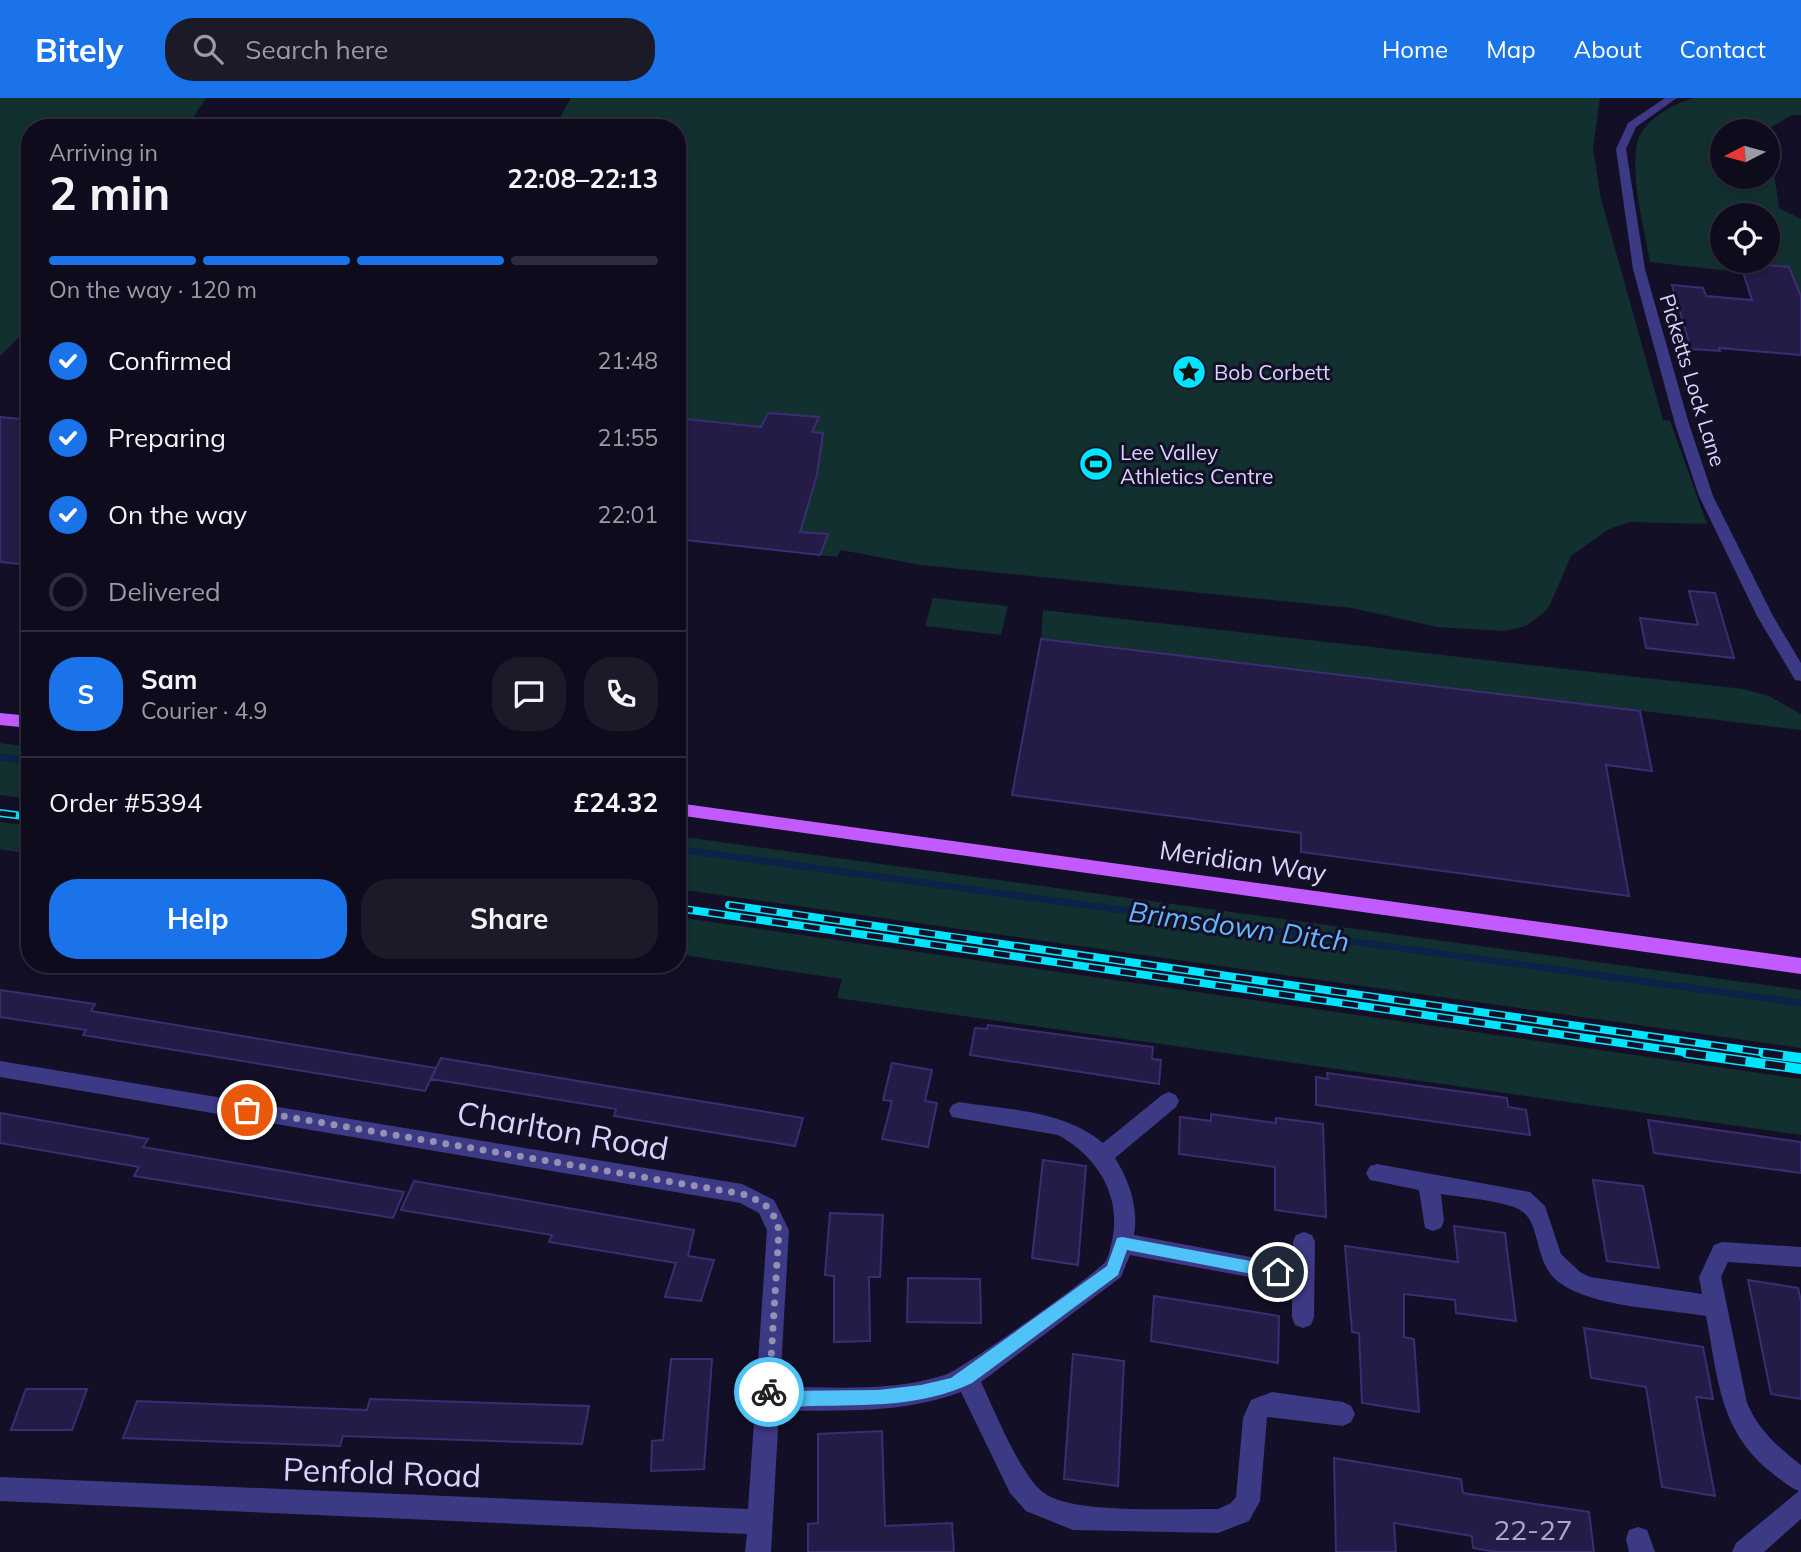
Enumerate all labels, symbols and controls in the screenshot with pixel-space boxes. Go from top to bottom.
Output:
search box [165,18,655,81]
text: Bitely [35,29,123,70]
icon: search [189,30,227,68]
text: Search here [245,33,388,66]
text: Home [1382,34,1448,64]
text: Map [1486,34,1536,64]
text: About [1574,34,1642,64]
text: Contact [1680,34,1766,64]
north arrow [1710,119,1780,189]
map controls [1710,119,1780,273]
text: Arriving in [49,138,158,167]
text: 22:08–22:13 [507,162,658,195]
text: 2 min [49,164,170,222]
button: locate [1710,203,1780,273]
text: On the way · 120 m [49,275,257,304]
street label: Picketts Lock Lane [1654,291,1732,469]
icon: check [49,342,87,380]
text: Confirmed [108,344,232,377]
text: 21:48 [598,346,658,375]
place icon: Bob Corbett [1170,353,1208,391]
place label: Bob Corbett [1214,359,1330,385]
icon: check [49,419,87,457]
text: Preparing [108,421,226,454]
text: 21:55 [598,423,658,452]
place label: Lee Valley Athletics Centre [1120,439,1274,489]
sports icon: Lee Valley Athletics Centre [1077,445,1115,483]
icon: check [49,496,87,534]
text: On the way [108,498,247,531]
text: 22:01 [598,500,658,529]
text: Delivered [108,575,221,608]
button: chat [492,657,566,731]
button: phone [584,657,658,731]
text: Sam [141,663,197,696]
text: S [78,678,94,711]
text: Courier · 4.9 [141,696,267,725]
text: Order #5394 [49,786,202,819]
text: £24.32 [574,786,658,819]
street label: Meridian Way [1157,833,1329,889]
button: Help [49,879,347,959]
button: Share [361,879,658,959]
water label: Brimsdown Ditch [1126,893,1352,959]
pin [217,1080,277,1140]
icon: bag [228,1091,266,1129]
street label: Charlton Road [454,1092,672,1168]
pin [1248,1242,1308,1302]
icon: home [1259,1253,1297,1291]
courier [734,1357,804,1427]
icon: bike [750,1373,788,1411]
street label: Penfold Road [282,1449,482,1495]
house number: 22-27 [1493,1512,1573,1547]

